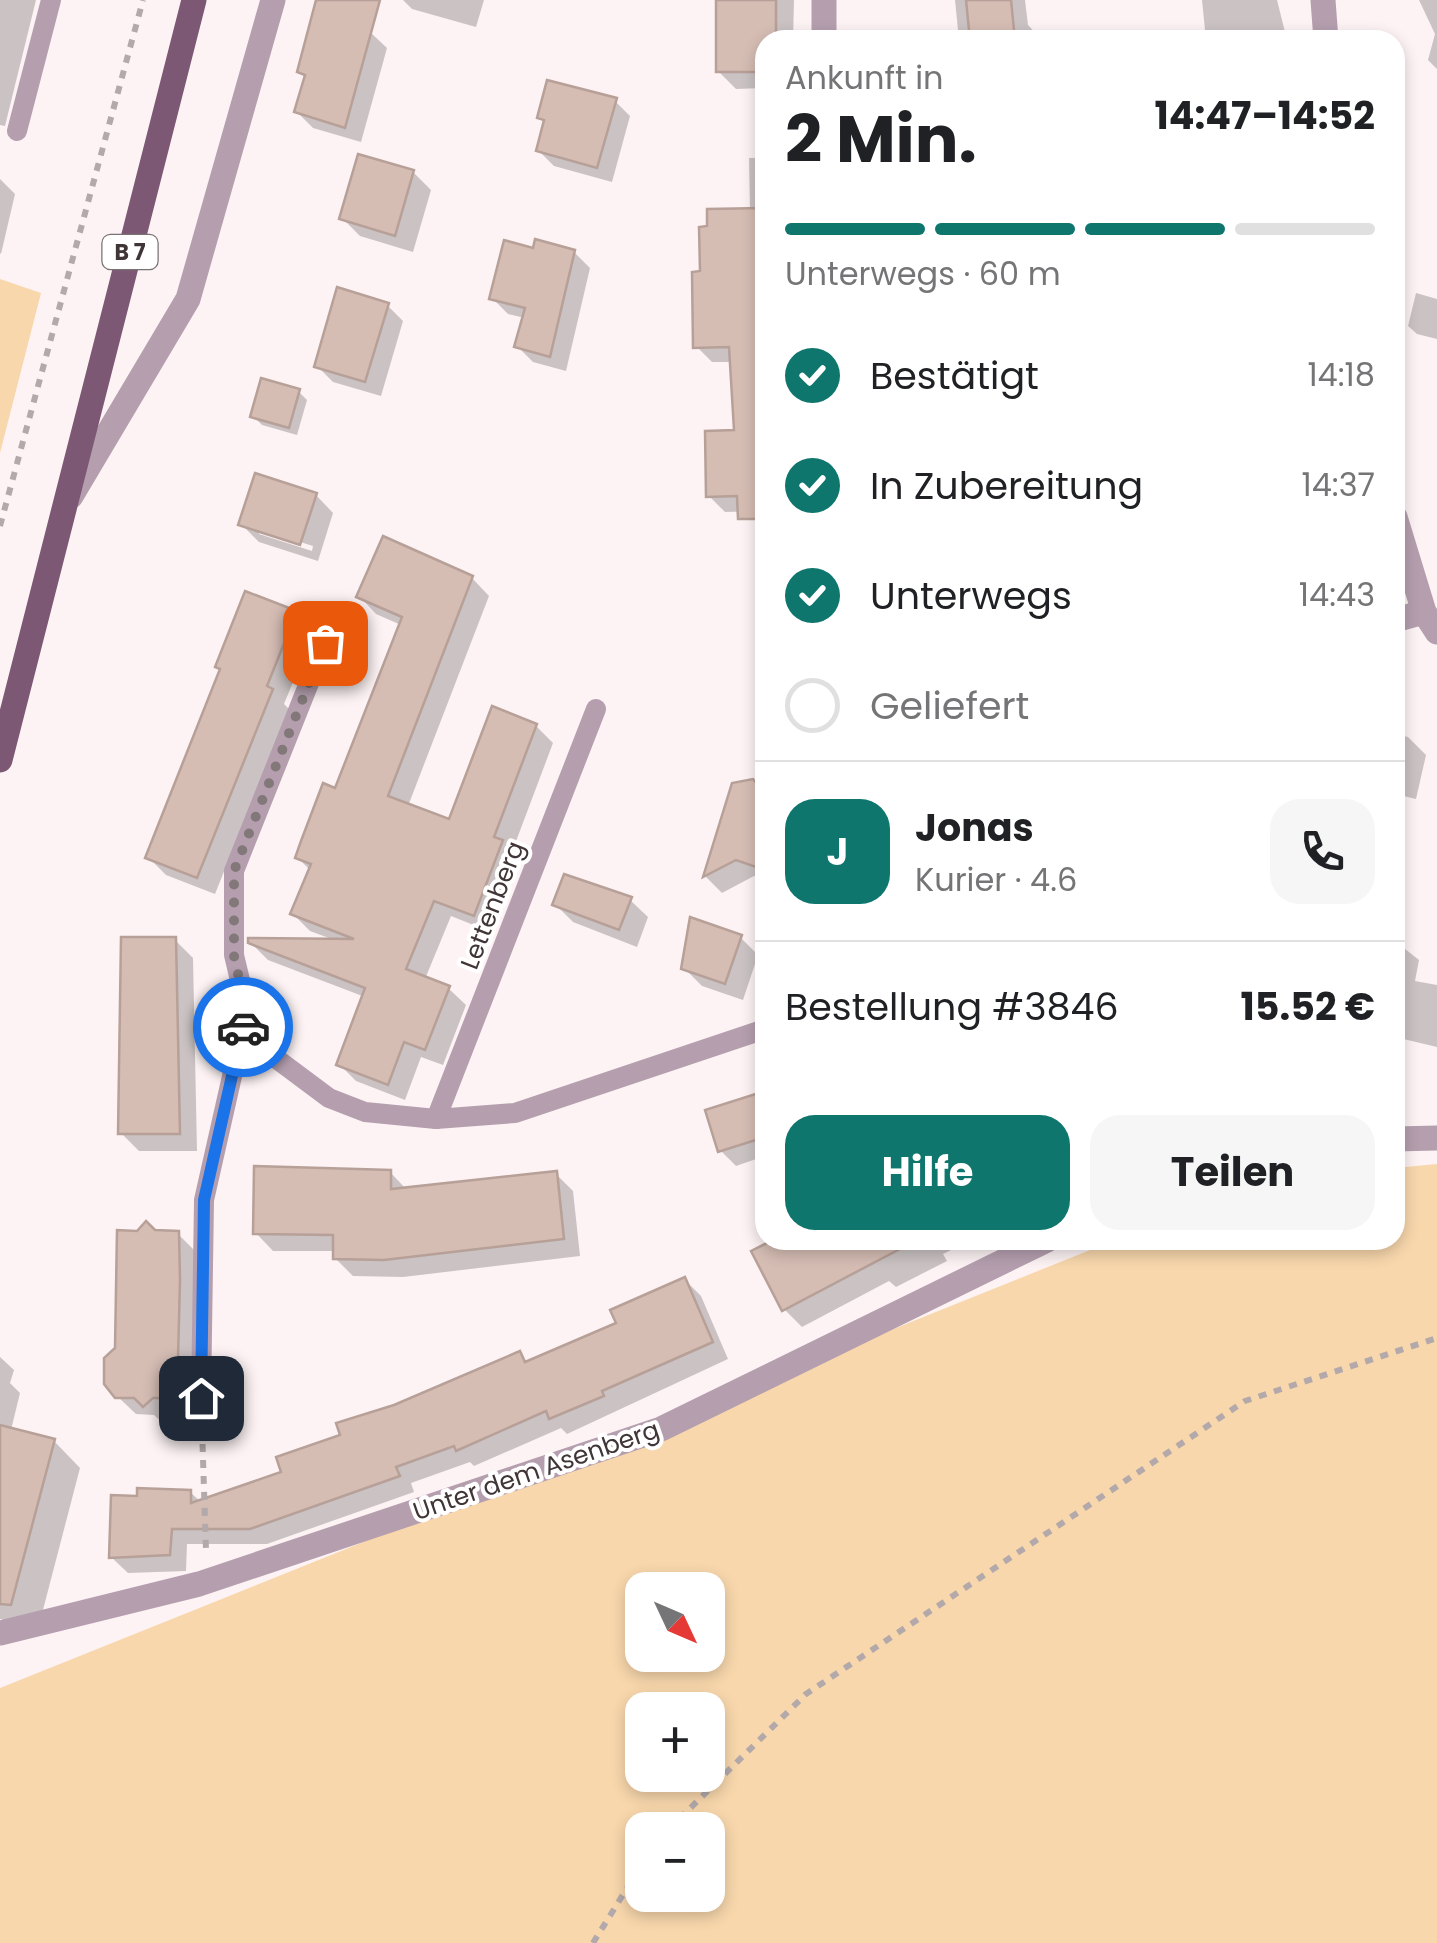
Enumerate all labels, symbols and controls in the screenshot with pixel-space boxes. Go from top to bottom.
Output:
text: Ankunft in [785,55,944,100]
text: 14:47–14:52 [1155,89,1375,142]
text: 2 Min. [785,94,977,185]
road number: B 7 [102,235,158,269]
text: Unterwegs · 60 m [785,251,1061,296]
icon: check [785,348,840,403]
text: Bestätigt [870,349,1039,402]
text: 14:18 [1307,352,1375,397]
icon: check [785,458,840,513]
text: In Zubereitung [870,459,1143,512]
text: 14:37 [1301,462,1375,507]
icon: check [785,568,840,623]
text: Unterwegs [870,569,1072,622]
text: 14:43 [1299,572,1375,617]
pin [283,601,368,686]
icon: bag [298,616,353,671]
text: Geliefert [870,679,1029,732]
button: phone [1270,799,1375,904]
text: Jonas [915,801,1034,854]
text: J [827,825,848,878]
street label: Lettenberg [452,836,533,974]
text: Kurier · 4.6 [915,857,1077,902]
courier [193,977,293,1077]
text: Bestellung #3846 [785,980,1119,1033]
text: 15.52 € [1241,980,1375,1033]
icon: car [216,1000,271,1055]
button: Hilfe [785,1115,1070,1230]
button: Teilen [1090,1115,1375,1230]
pin [159,1356,244,1441]
icon: home [174,1371,229,1426]
street label: Unter dem Asenberg [408,1412,664,1529]
north arrow [625,1572,725,1672]
map controls [625,1572,725,1912]
button: + [625,1692,725,1792]
button: − [625,1812,725,1912]

